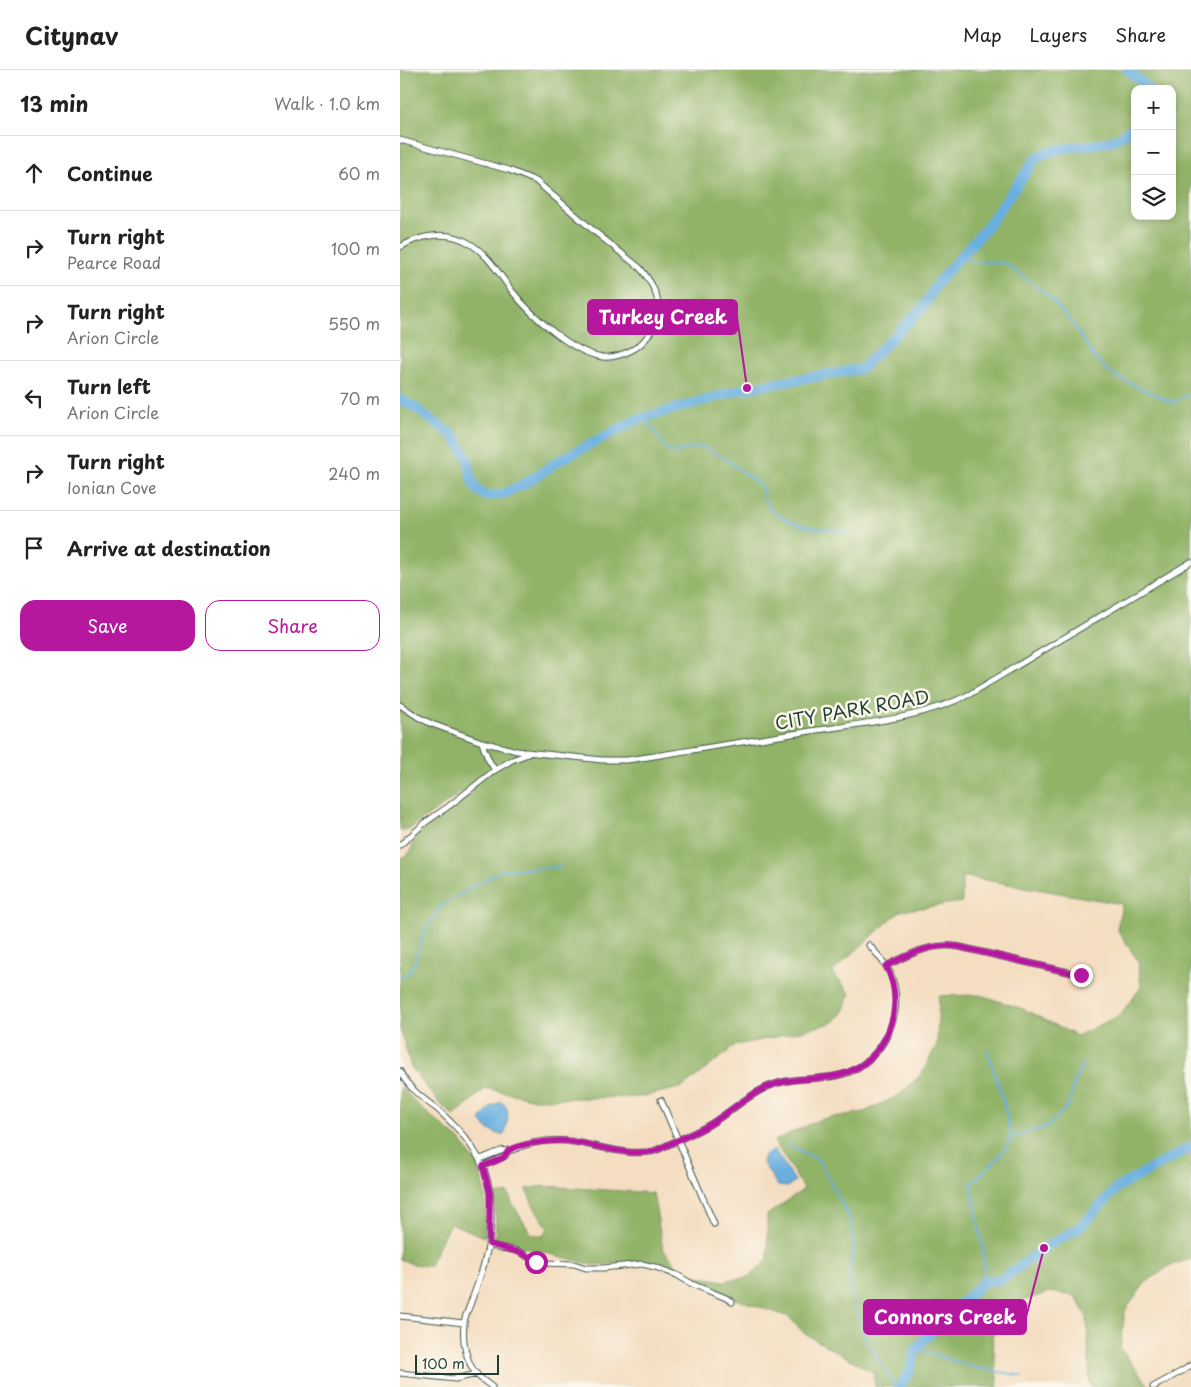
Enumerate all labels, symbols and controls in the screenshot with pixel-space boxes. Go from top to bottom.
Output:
text: Citynav [25,17,118,53]
text: Map [963,21,1002,48]
text: Layers [1030,21,1087,48]
text: Share [1115,21,1166,48]
map controls [1131,85,1176,220]
button: + [1131,85,1176,130]
text: 13 min [20,87,88,119]
text: Walk · 1.0 km [274,91,380,115]
button: − [1131,130,1176,175]
icon: ahead [20,159,48,187]
text: Continue [67,159,153,187]
text: 60 m [338,161,380,185]
button: layers [1131,175,1176,220]
text: Turn right [67,222,165,250]
icon: right [20,234,48,262]
text: 100 m [331,236,380,260]
text: Pearce Road [67,250,161,274]
text: Turn right [67,297,165,325]
callout: Turkey Creek [588,300,737,334]
text: Turkey Creek [598,302,728,330]
icon: right [20,309,48,337]
text: 550 m [328,311,380,335]
text: Arion Circle [67,325,159,349]
text: Turn left [67,372,151,400]
icon: left [20,384,48,412]
text: 70 m [340,386,380,410]
text: Arion Circle [67,400,159,424]
text: Turn right [67,447,165,475]
icon: right [20,459,48,487]
text: 240 m [328,461,380,485]
text: Ionian Cove [67,475,156,499]
icon: arrive [20,534,48,562]
text: Arrive at destination [67,534,271,562]
button: Save [20,600,195,651]
button: Share [205,600,380,651]
street label: CITY PARK ROAD [773,682,931,736]
route end [1070,964,1093,987]
route start [525,1251,548,1274]
callout: Connors Creek [864,1300,1026,1334]
text: Connors Creek [874,1302,1016,1330]
scale bar [415,1352,499,1375]
text: 100 m [422,1353,465,1374]

